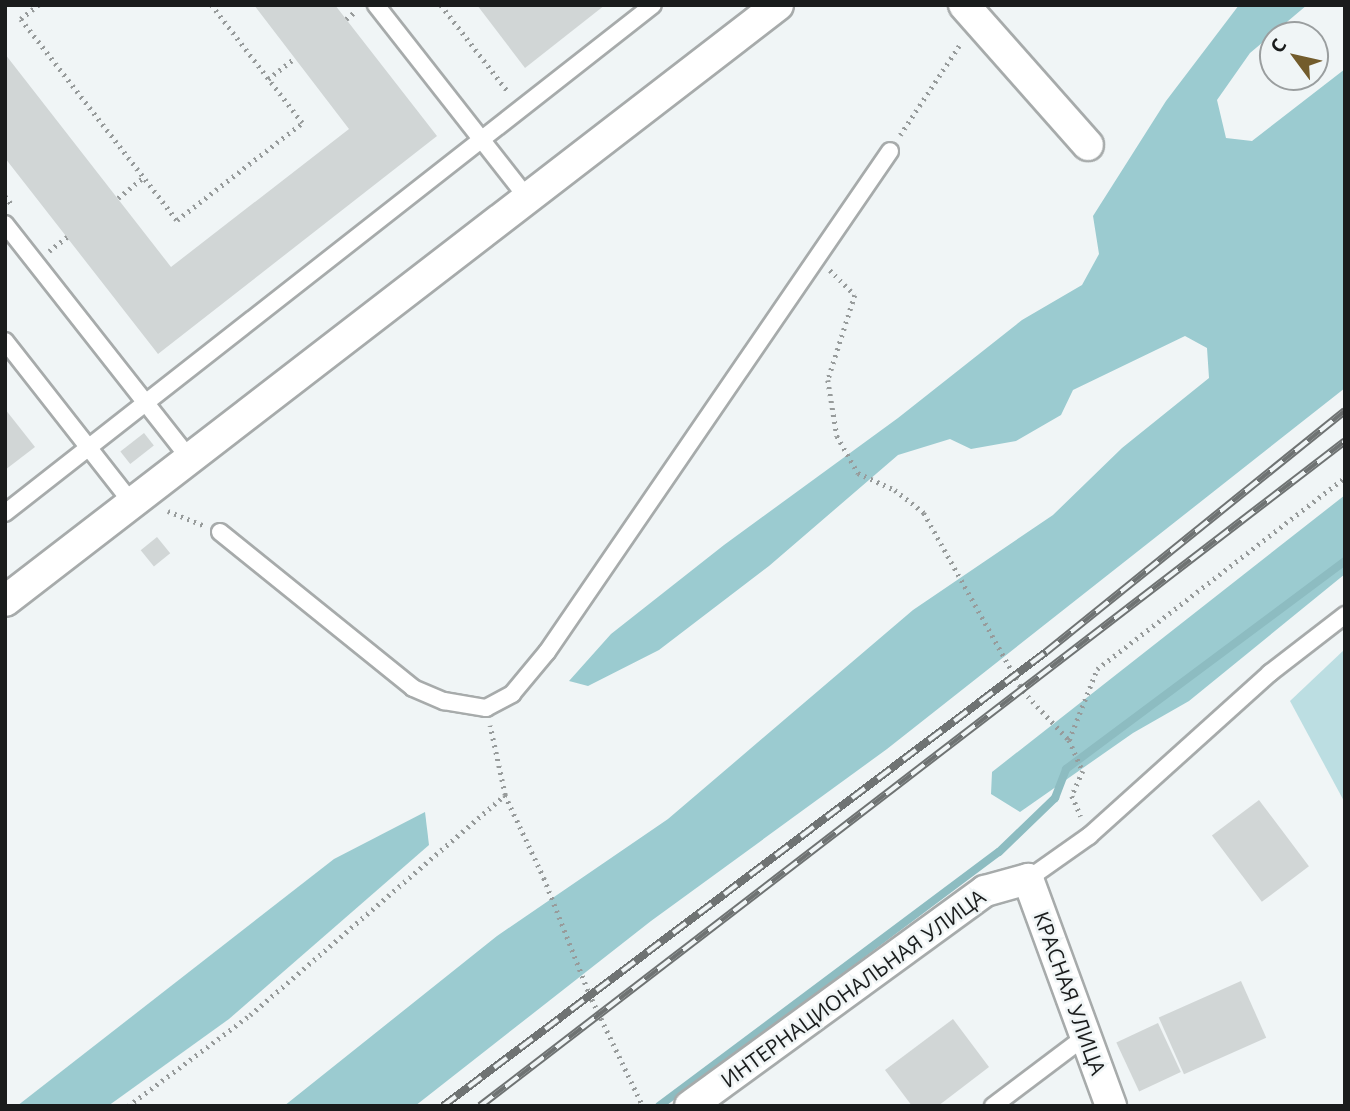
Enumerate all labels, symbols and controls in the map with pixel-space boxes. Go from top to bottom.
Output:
north arrow [1259,21,1329,91]
text: С [1264,34,1292,58]
street label: ИНТЕРНАЦИОНАЛЬНАЯ УЛИЦА [716,884,990,1092]
street label: КРАСНАЯ УЛИЦА [1029,908,1111,1078]

